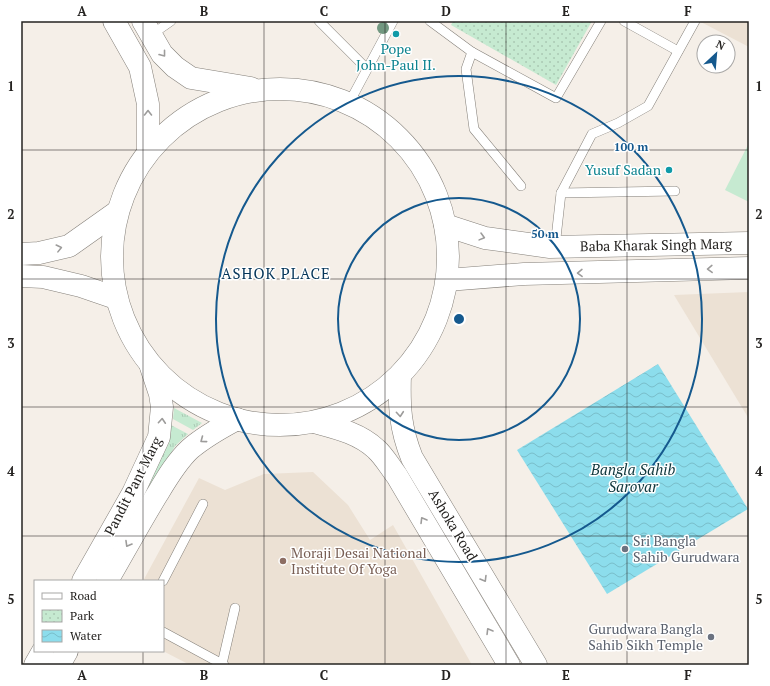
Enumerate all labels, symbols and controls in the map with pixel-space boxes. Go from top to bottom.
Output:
text: A [77,2,87,20]
text: B [200,2,208,20]
text: C [320,2,328,20]
text: D [441,2,451,20]
text: E [562,2,570,20]
text: F [684,2,692,20]
marker: Pope John-Paul II. [391,29,401,39]
north arrow [696,34,736,74]
text: N [714,37,728,53]
place label: Pope John-Paul II. [356,39,436,74]
one-way arrow [159,50,166,57]
text: 1 [7,77,15,95]
text: 1 [755,77,763,95]
one-way arrow [144,110,152,116]
text: 100 m [614,139,648,154]
place label: Yusuf Sadan [585,160,662,179]
marker: Yusuf Sadan [664,165,674,175]
text: 2 [7,205,15,223]
text: 2 [755,205,763,223]
text: 50 m [531,226,559,241]
one-way arrow [479,232,486,241]
street label: Baba Kharak Singh Marg [580,234,733,255]
one-way arrow [56,244,63,253]
district label: ASHOK PLACE [221,263,331,283]
one-way arrow [707,265,713,274]
one-way arrow [577,269,583,277]
centre of rings [452,312,466,326]
text: 3 [7,334,15,352]
text: 3 [755,334,763,352]
one-way arrow [396,411,405,417]
one-way arrow [157,418,166,424]
street label: Pandit Pant Marg [99,433,166,538]
one-way arrow [201,435,208,442]
water label: Bangla Sahib Sarovar [590,459,675,496]
text: 4 [7,462,15,480]
text: 4 [755,462,763,480]
street label: Ashoka Road [425,485,482,564]
one-way arrow [420,517,427,524]
place label: Sri Bangla Sahib Gurudwara [633,531,740,566]
one-way arrow [126,540,133,547]
place label: Moraji Desai National Institute Of Yoga [291,543,427,578]
marker: Sri Bangla Sahib Gurudwara [620,544,630,554]
marker: Moraji Desai National Institute Of Yoga [278,556,288,566]
one-way arrow [480,575,487,582]
legend [34,580,164,652]
text: Road [70,588,97,603]
text: 5 [7,590,15,608]
text: 5 [755,590,763,608]
text: Park [70,608,95,623]
place label: Gurudwara Bangla Sahib Sikh Temple [588,619,703,654]
text: Water [70,628,102,643]
one-way arrow [487,628,494,636]
marker: Gurudwara Bangla Sahib Sikh Temple [706,632,716,642]
text: A [77,666,87,684]
text: B [200,666,208,684]
text: C [320,666,328,684]
text: D [441,666,451,684]
text: E [562,666,570,684]
text: F [684,666,692,684]

